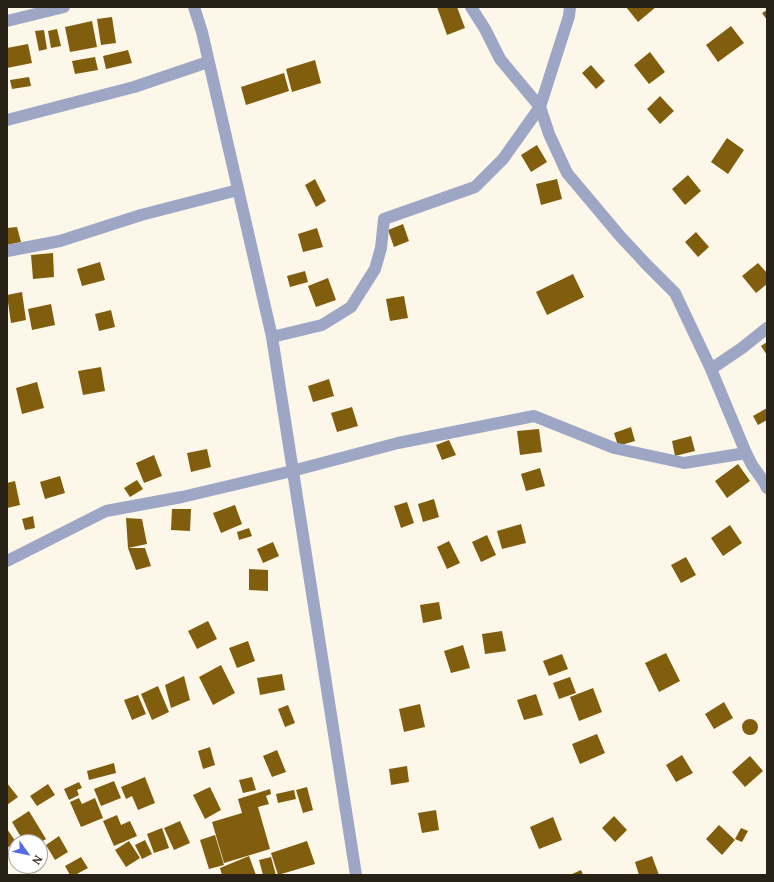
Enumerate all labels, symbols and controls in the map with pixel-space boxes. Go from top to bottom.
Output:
north arrow [8,834,48,874]
text: N [29,853,45,867]

